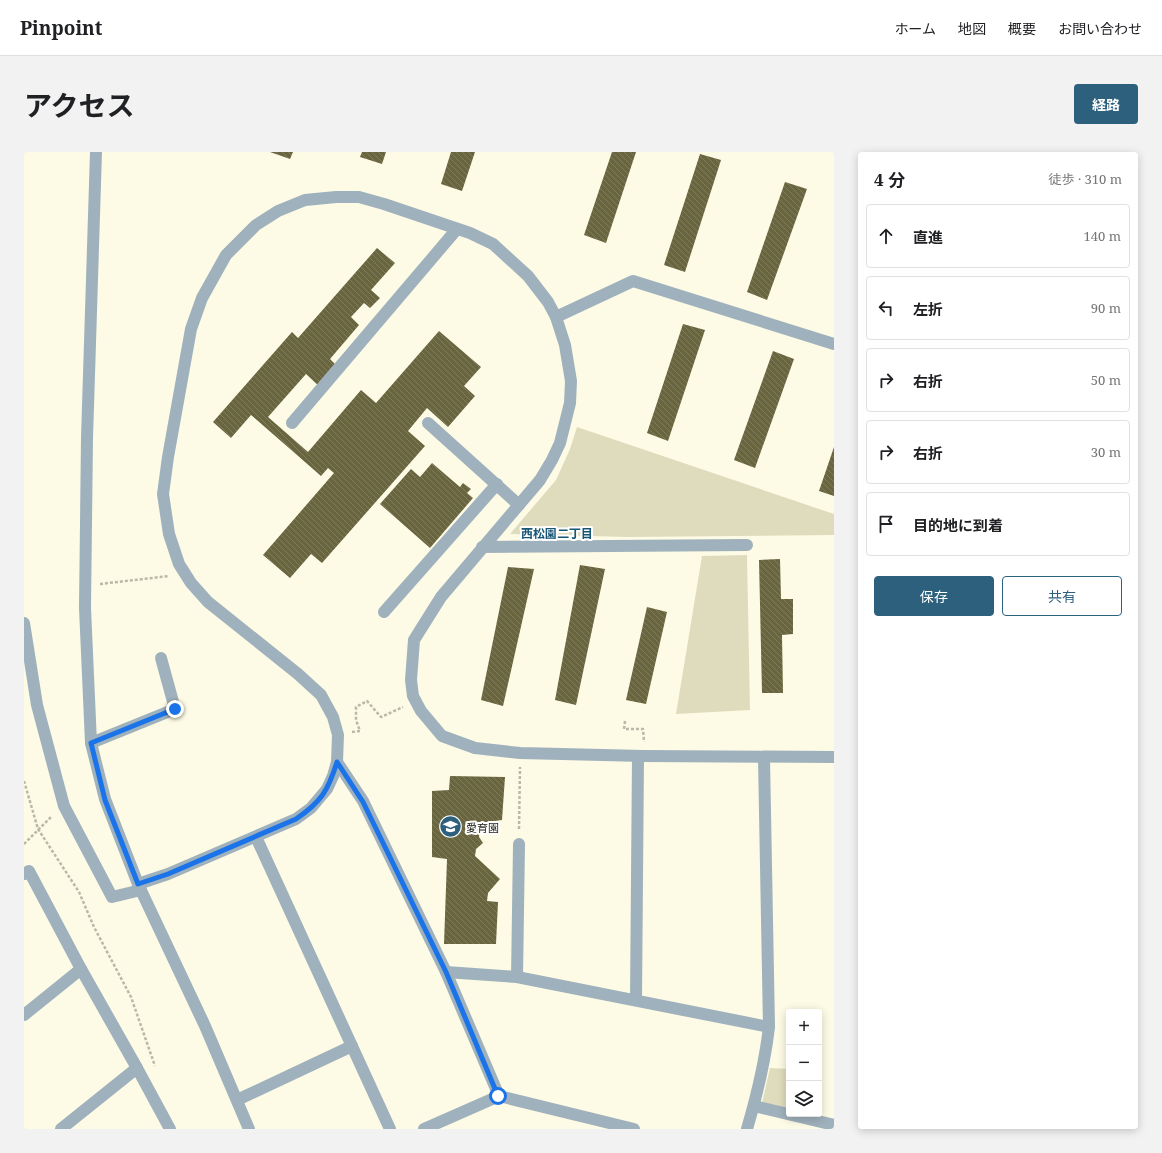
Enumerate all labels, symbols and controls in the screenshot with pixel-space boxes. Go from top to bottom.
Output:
text: Pinpoint [20,15,102,41]
text: ホーム [894,19,936,38]
text: 地図 [958,19,986,38]
text: 概要 [1008,19,1036,38]
text: お問い合わせ [1058,19,1142,38]
button: 経路 [1074,84,1138,124]
text: アクセス [24,86,135,124]
text: 4 分 [874,168,905,191]
text: 徒歩 · 310 m [1049,170,1122,188]
icon: ahead [875,225,897,247]
text: 直進 [913,227,943,247]
text: 140 m [1084,227,1121,245]
icon: left [875,297,897,319]
text: 左折 [913,299,943,319]
text: 90 m [1091,299,1121,317]
icon: right [875,369,897,391]
text: 右折 [913,371,943,391]
text: 50 m [1091,371,1121,389]
icon: right [875,441,897,463]
text: 右折 [913,443,943,463]
text: 30 m [1091,443,1121,461]
icon: arrive [875,513,897,535]
text: 目的地に到着 [913,515,1003,535]
district label: 西松園二丁目 [521,525,593,542]
button: 保存 [874,576,994,616]
button: 共有 [1002,576,1122,616]
route end [166,700,184,718]
school or university icon: 愛育園 [438,814,464,840]
place label: 愛育園 [466,820,499,835]
map controls [786,1009,822,1117]
button: + [786,1009,822,1045]
button: − [786,1045,822,1081]
button: layers [786,1081,822,1117]
route start [489,1087,507,1105]

